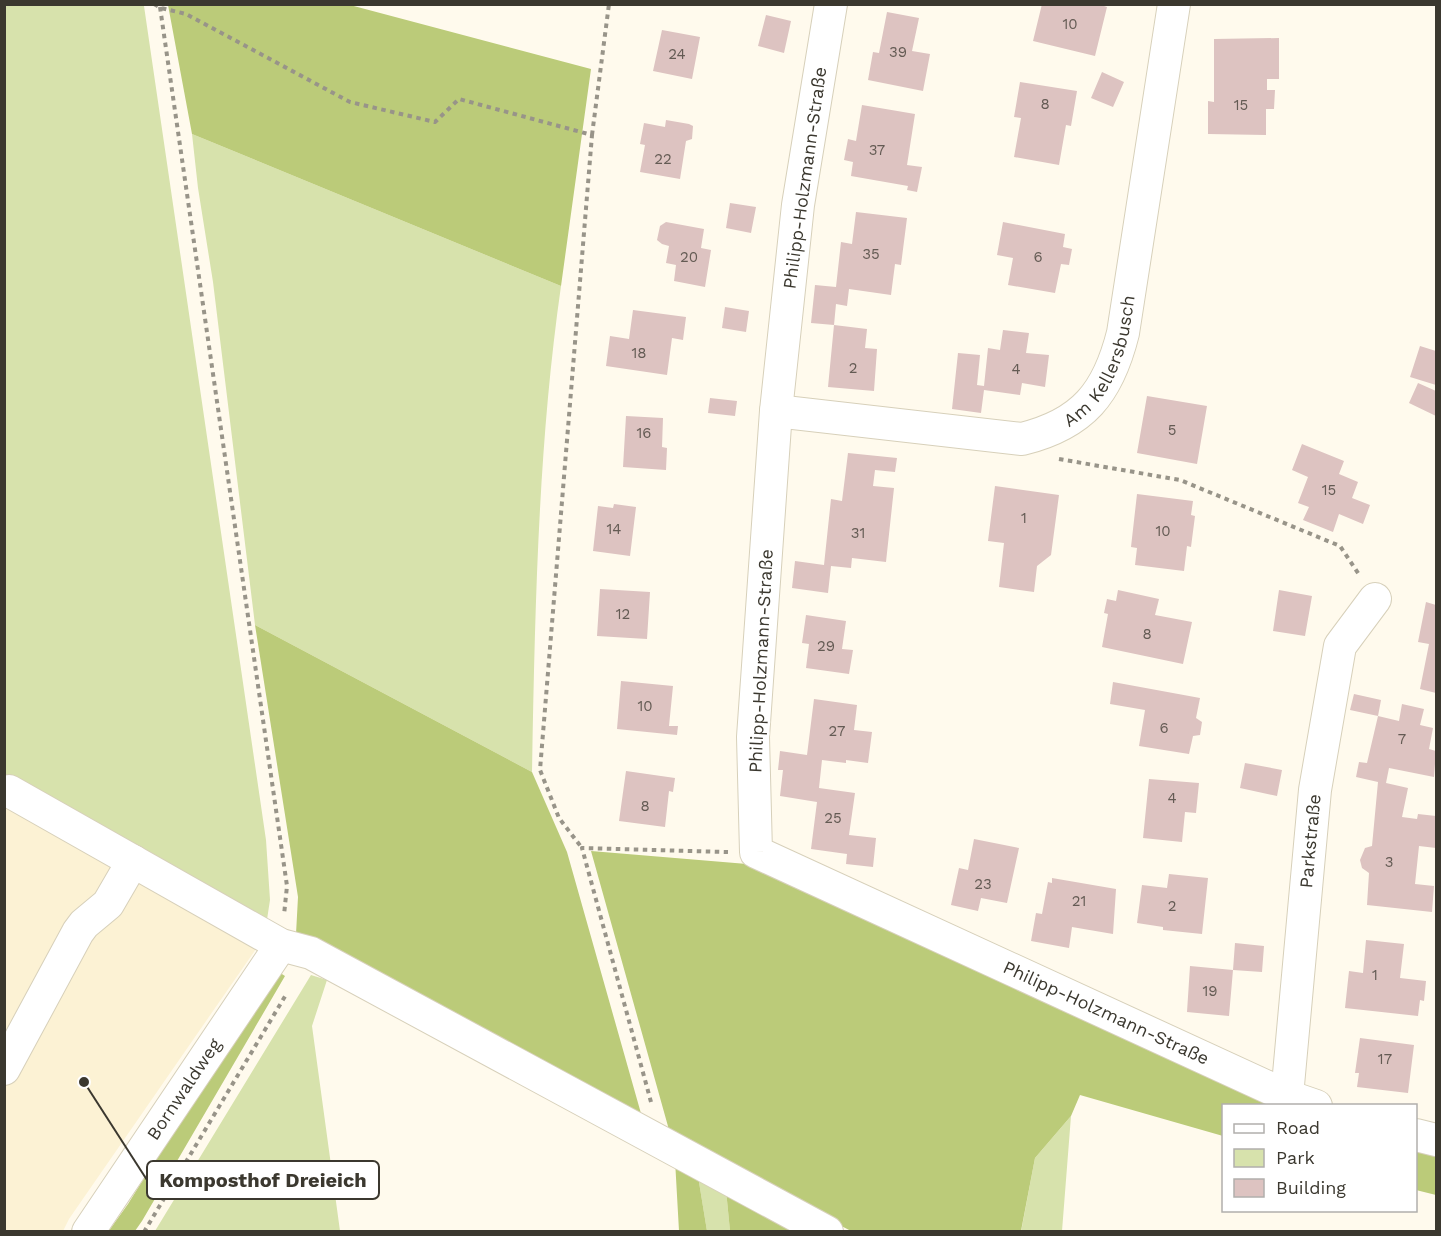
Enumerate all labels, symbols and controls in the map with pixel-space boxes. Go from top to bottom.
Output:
house number: 10 [1062,15,1078,33]
house number: 39 [889,43,907,61]
house number: 24 [668,45,686,63]
street label: Philipp-Holzmann-Straße [779,65,831,290]
house number: 8 [1040,95,1050,113]
house number: 15 [1234,96,1248,114]
house number: 37 [869,141,885,159]
house number: 22 [654,150,672,168]
house number: 35 [862,245,880,263]
house number: 20 [680,248,698,266]
house number: 6 [1033,248,1043,266]
street label: Am Kellersbusch [1060,294,1139,431]
house number: 18 [631,344,647,362]
house number: 2 [849,359,857,377]
house number: 4 [1011,360,1021,378]
house number: 5 [1168,421,1176,439]
house number: 16 [637,424,651,442]
house number: 15 [1322,481,1336,499]
house number: 1 [1021,509,1027,527]
house number: 14 [606,520,622,538]
house number: 10 [1155,522,1171,540]
house number: 31 [851,524,865,542]
street label: Philipp-Holzmann-Straße [744,548,777,773]
house number: 12 [616,605,630,623]
house number: 8 [1142,625,1152,643]
house number: 29 [817,637,835,655]
house number: 10 [637,697,653,715]
house number: 6 [1159,719,1169,737]
house number: 27 [829,722,845,740]
house number: 7 [1398,730,1406,748]
house number: 4 [1167,789,1177,807]
street label: Parkstraße [1295,793,1325,889]
house number: 8 [640,797,650,815]
house number: 25 [824,809,842,827]
house number: 3 [1385,853,1393,871]
house number: 23 [974,875,992,893]
house number: 21 [1072,892,1086,910]
house number: 2 [1168,897,1176,915]
street label: Philipp-Holzmann-Straße [1000,956,1213,1069]
house number: 1 [1372,966,1378,984]
house number: 19 [1202,982,1218,1000]
street label: Bornwaldweg [142,1034,225,1144]
house number: 17 [1378,1050,1392,1068]
legend [1222,1104,1417,1212]
text: Road [1276,1117,1320,1138]
text: Park [1276,1147,1315,1168]
callout: Komposthof Dreieich [147,1161,379,1199]
text: Komposthof Dreieich [159,1168,367,1192]
text: Building [1276,1177,1346,1198]

